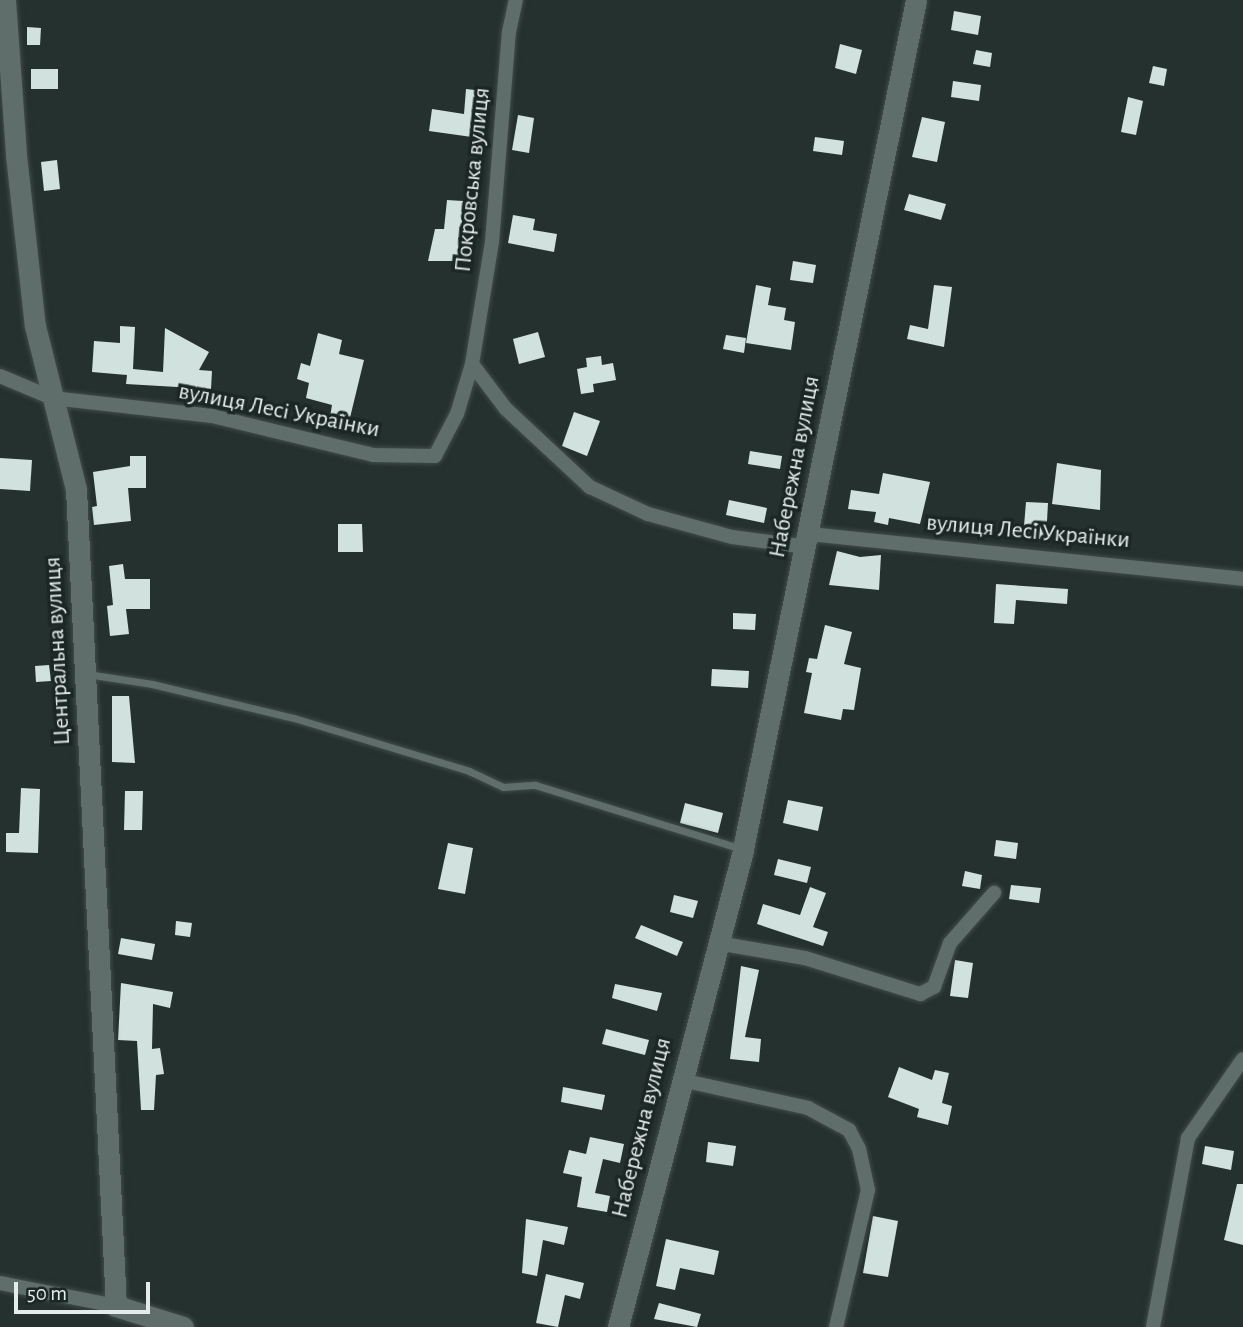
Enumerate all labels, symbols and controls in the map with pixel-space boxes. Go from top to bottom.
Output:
street label: Покровська вулиця [449,86,497,274]
street label: Набережна вулиця [763,373,827,561]
street label: вулиця Лесі Українки [176,377,382,445]
street label: вулиця Лесі Українки [925,509,1131,555]
street label: Центральна вулиця [39,556,77,746]
street label: Набережна вулиця [606,1035,678,1221]
scale bar [18,1268,154,1312]
text: 50 m [27,1283,67,1304]

